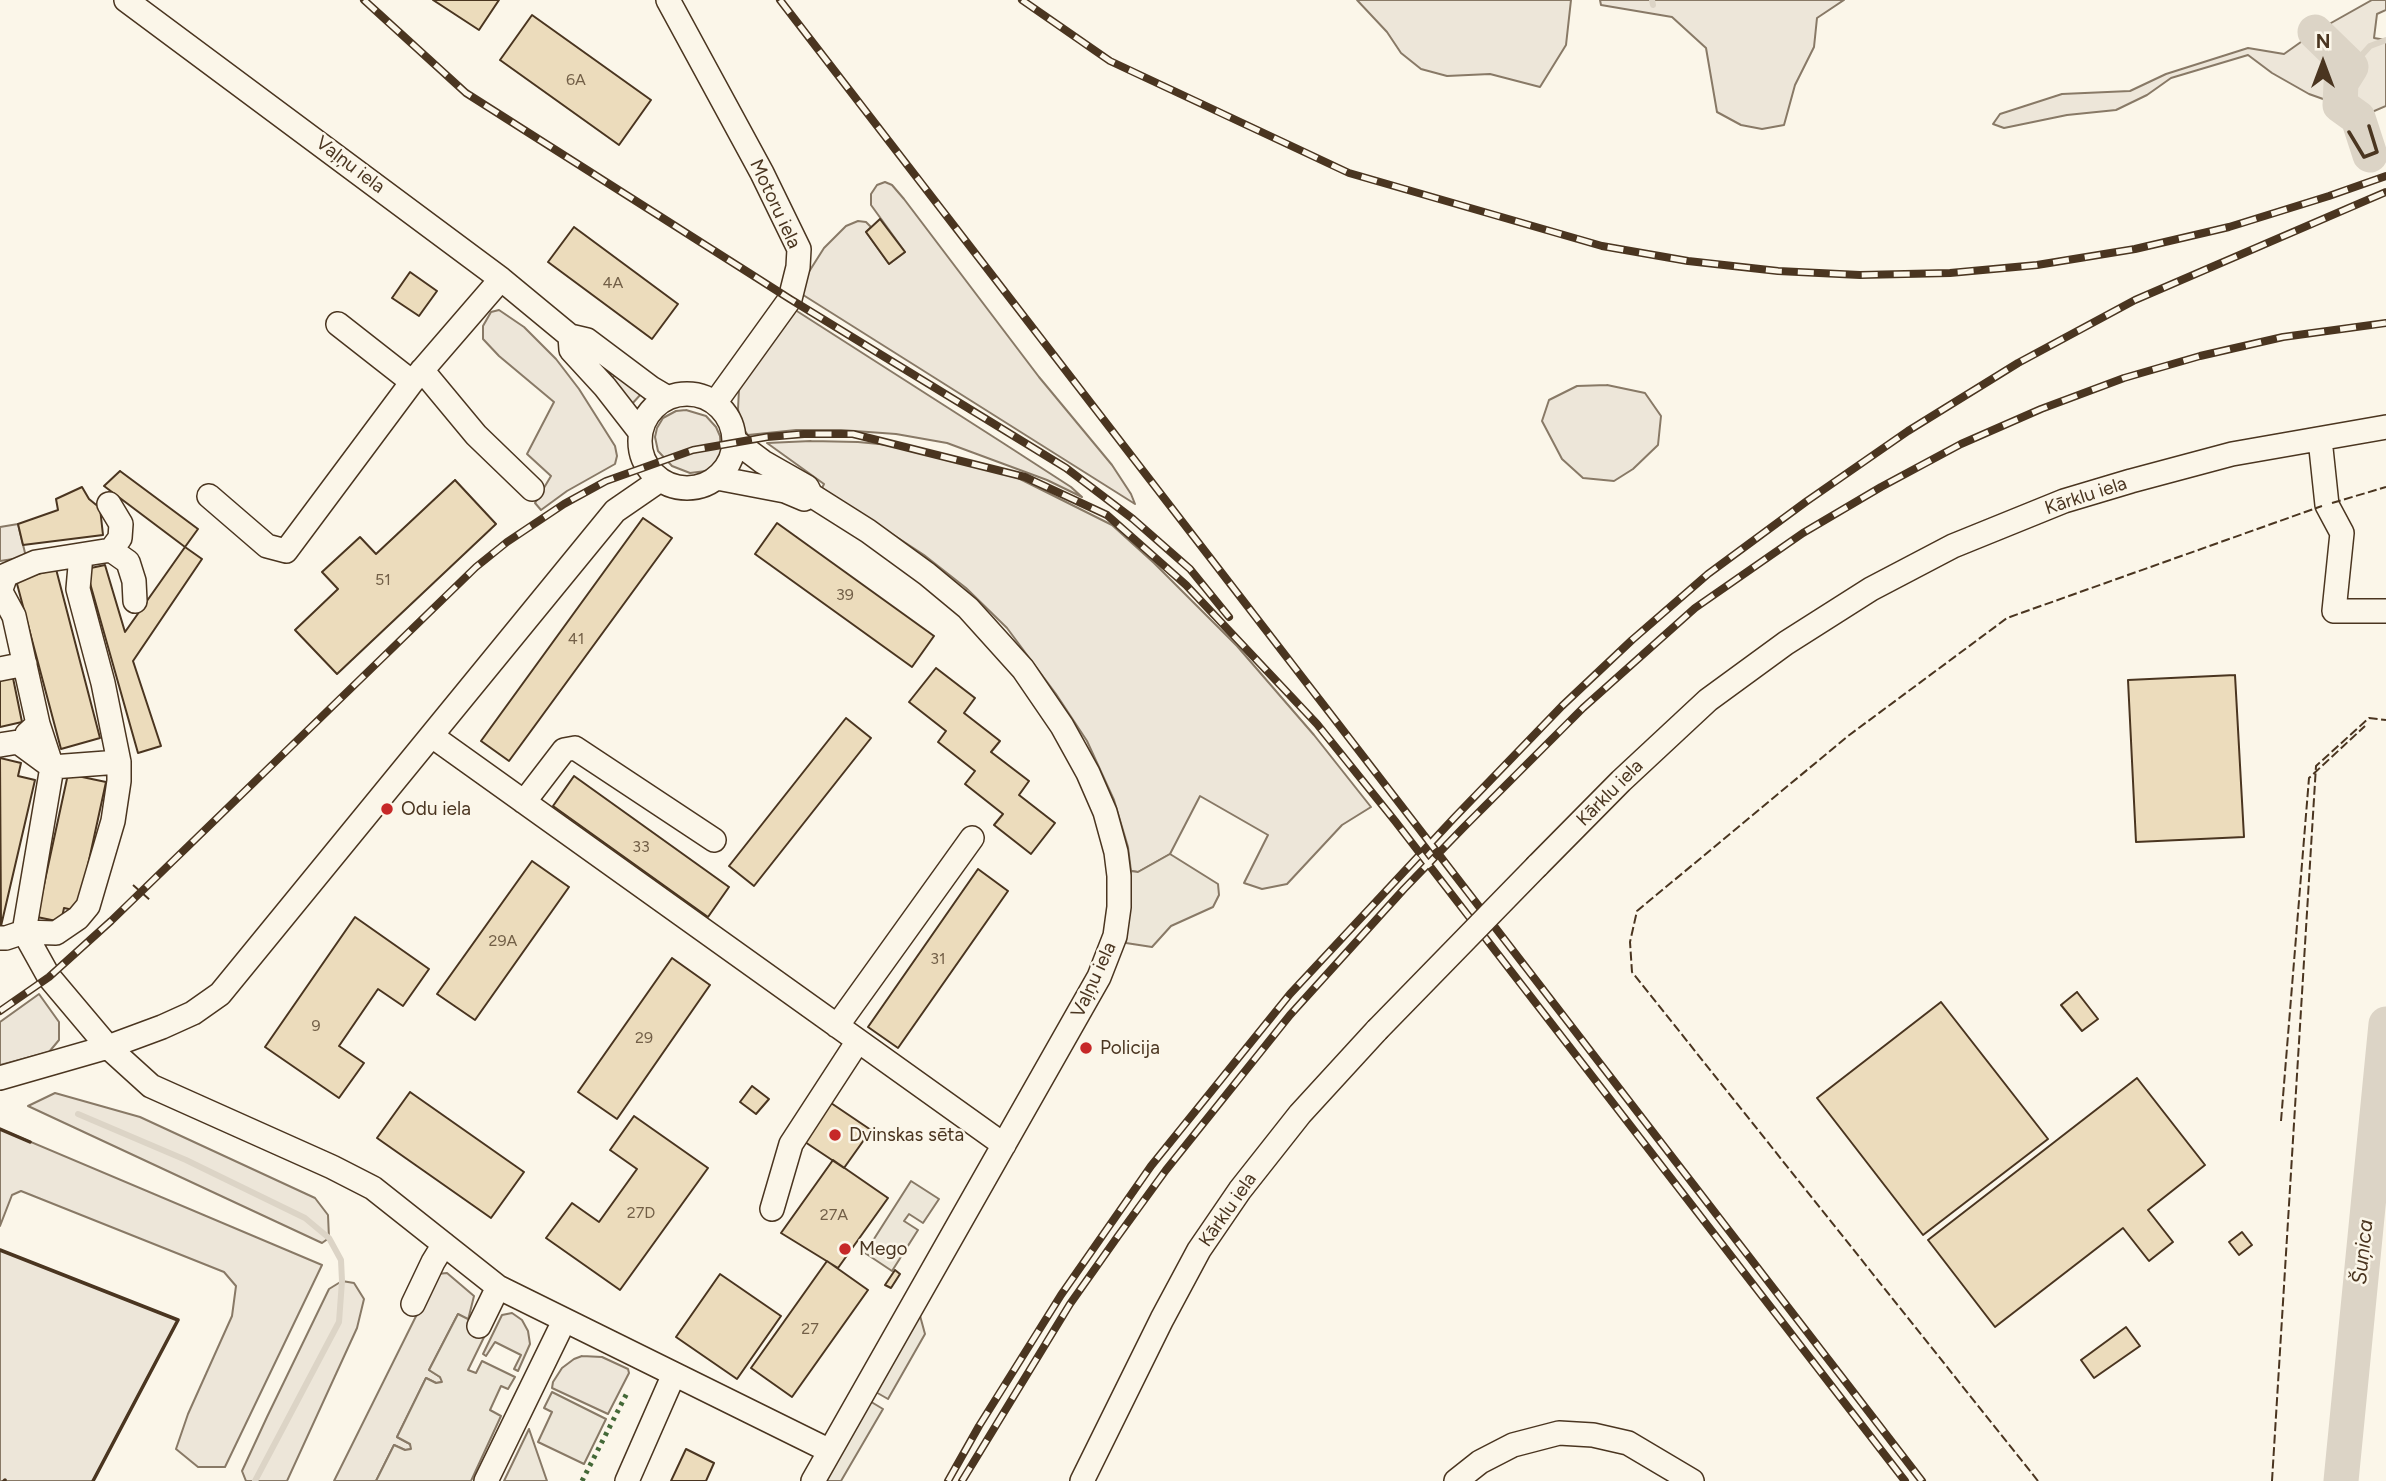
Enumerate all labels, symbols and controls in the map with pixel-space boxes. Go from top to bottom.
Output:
north arrow [2288,28,2358,98]
text: N [2316,30,2330,53]
house number: 6A [566,70,586,90]
street label: Vaļņu iela [311,132,389,198]
street label: Motoru iela [744,156,806,252]
house number: 4A [603,273,623,293]
street label: Kārklu iela [2042,472,2130,520]
house number: 51 [375,570,391,590]
house number: 39 [836,585,854,605]
house number: 41 [568,629,584,649]
street label: Kārklu iela [1572,755,1648,831]
place label: Odu iela [401,798,471,820]
marker: Odu iela [379,801,395,817]
house number: 33 [632,837,650,857]
house number: 29A [489,931,517,951]
street label: Vaļņu iela [1067,939,1121,1021]
house number: 31 [930,949,946,969]
house number: 9 [311,1016,321,1036]
house number: 29 [635,1028,653,1048]
place label: Policija [1100,1037,1160,1059]
marker: Policija [1078,1040,1094,1056]
place label: Dvinskas sēta [849,1124,964,1146]
marker: Dvinskas sēta [827,1127,843,1143]
street label: Kārklu iela [1194,1169,1262,1251]
house number: 27D [627,1203,655,1223]
house number: 27A [820,1205,848,1225]
water label: Šuņica [2347,1218,2379,1286]
place label: Mego [859,1238,908,1260]
marker: Mego [837,1241,853,1257]
house number: 27 [801,1319,819,1339]

